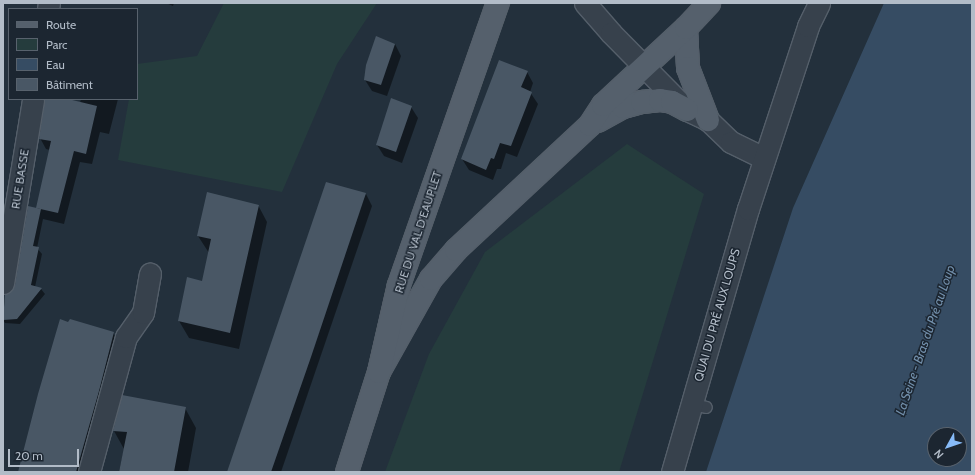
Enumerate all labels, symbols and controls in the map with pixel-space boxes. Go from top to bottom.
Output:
legend [8,8,138,100]
text: Route [46,17,76,32]
text: Parc [46,37,68,52]
text: Eau [46,57,65,72]
text: Bâtiment [46,77,93,92]
street label: RUE BASSE [8,148,32,210]
street label: RUE DU VAL D'EAUPLET [391,169,445,295]
street label: QUAI DU PRÉ AUX LOUPS [691,247,743,383]
water label: La Seine - Bras du Pré au Loup [892,263,958,417]
north arrow [927,427,967,467]
scale bar [10,441,81,467]
text: N [931,447,946,462]
text: 20 m [15,448,43,463]

